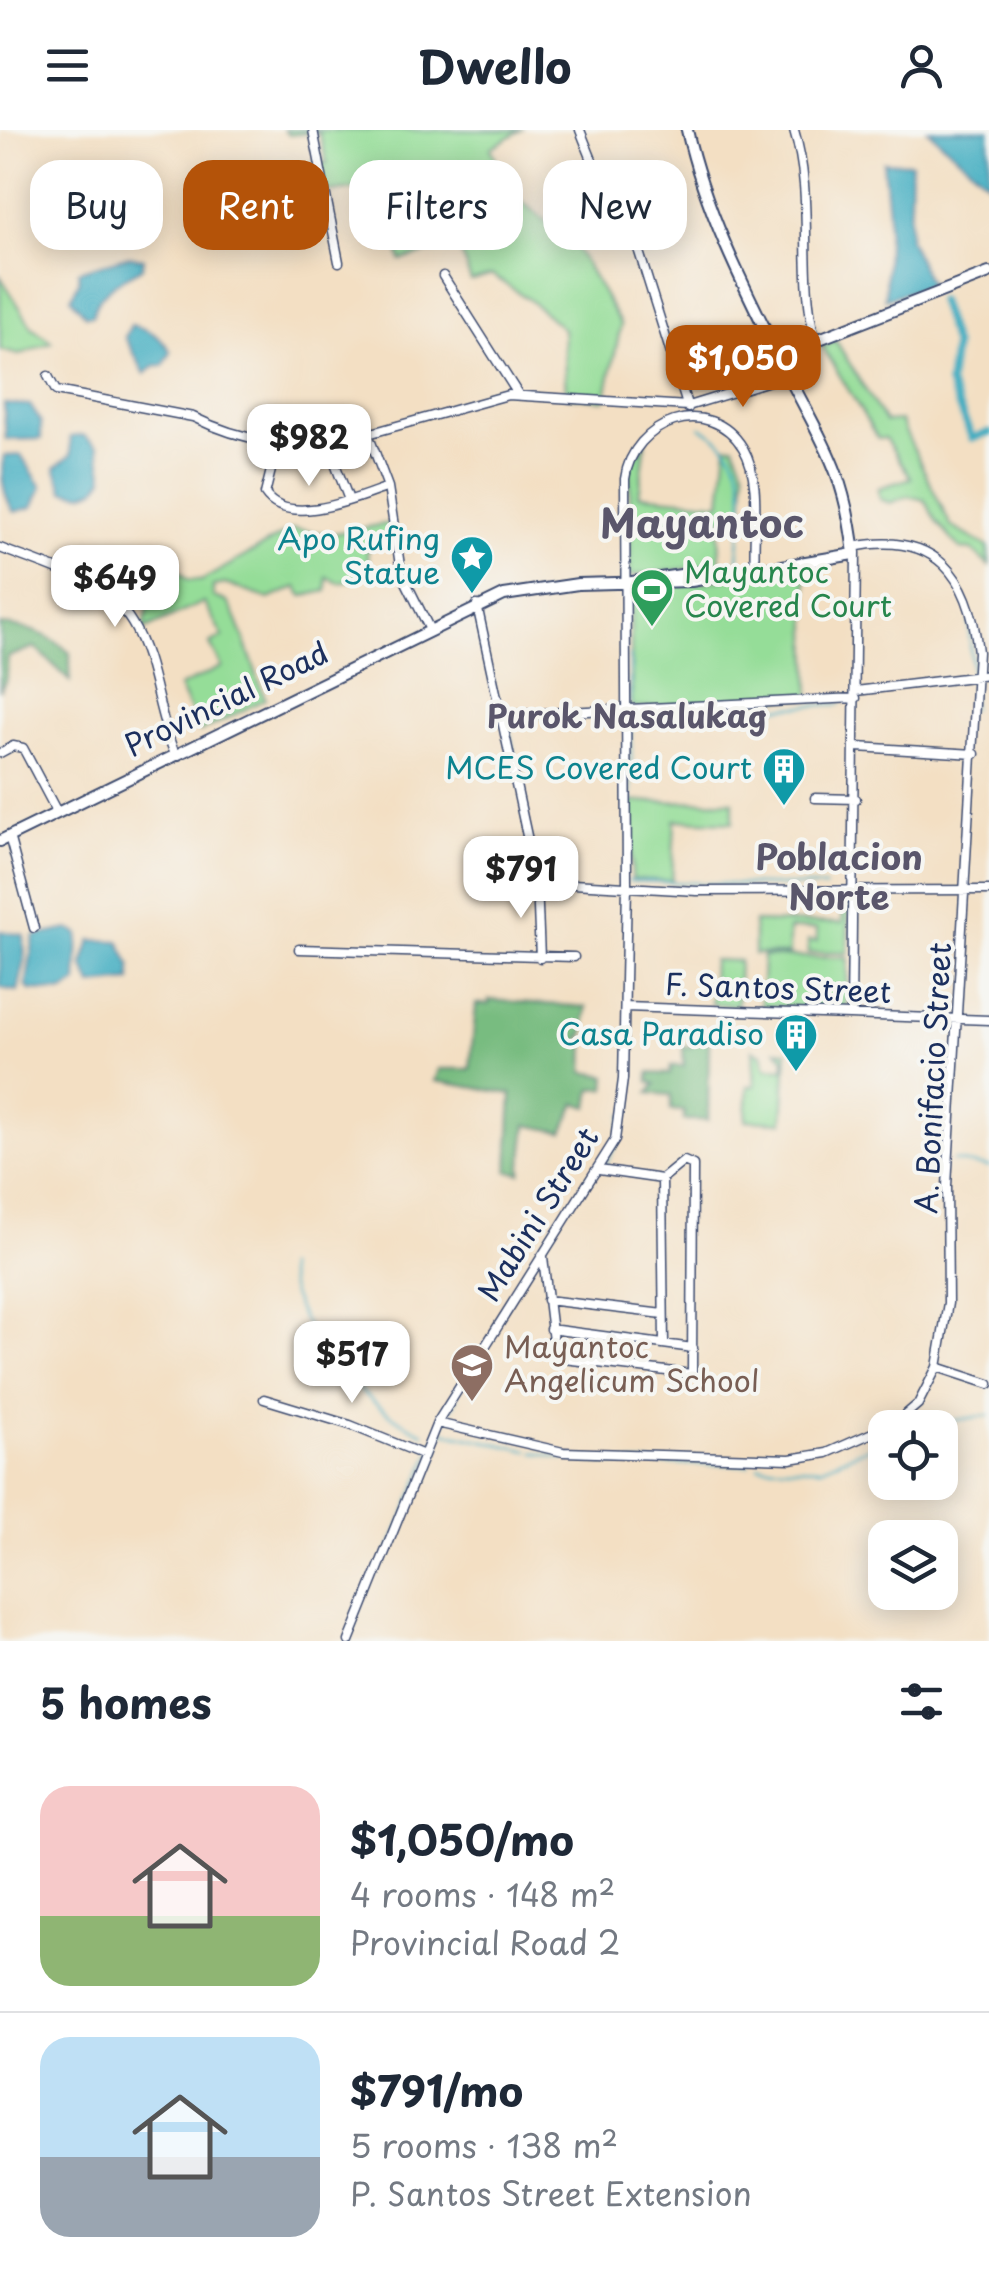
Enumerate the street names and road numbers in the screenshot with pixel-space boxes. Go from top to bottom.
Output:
street label: Provincial Road [116,629,335,767]
street label: A. Bonifacio Street [902,941,961,1215]
street label: F. Santos Street [664,960,892,1013]
street label: Mabini Street [465,1118,608,1309]

